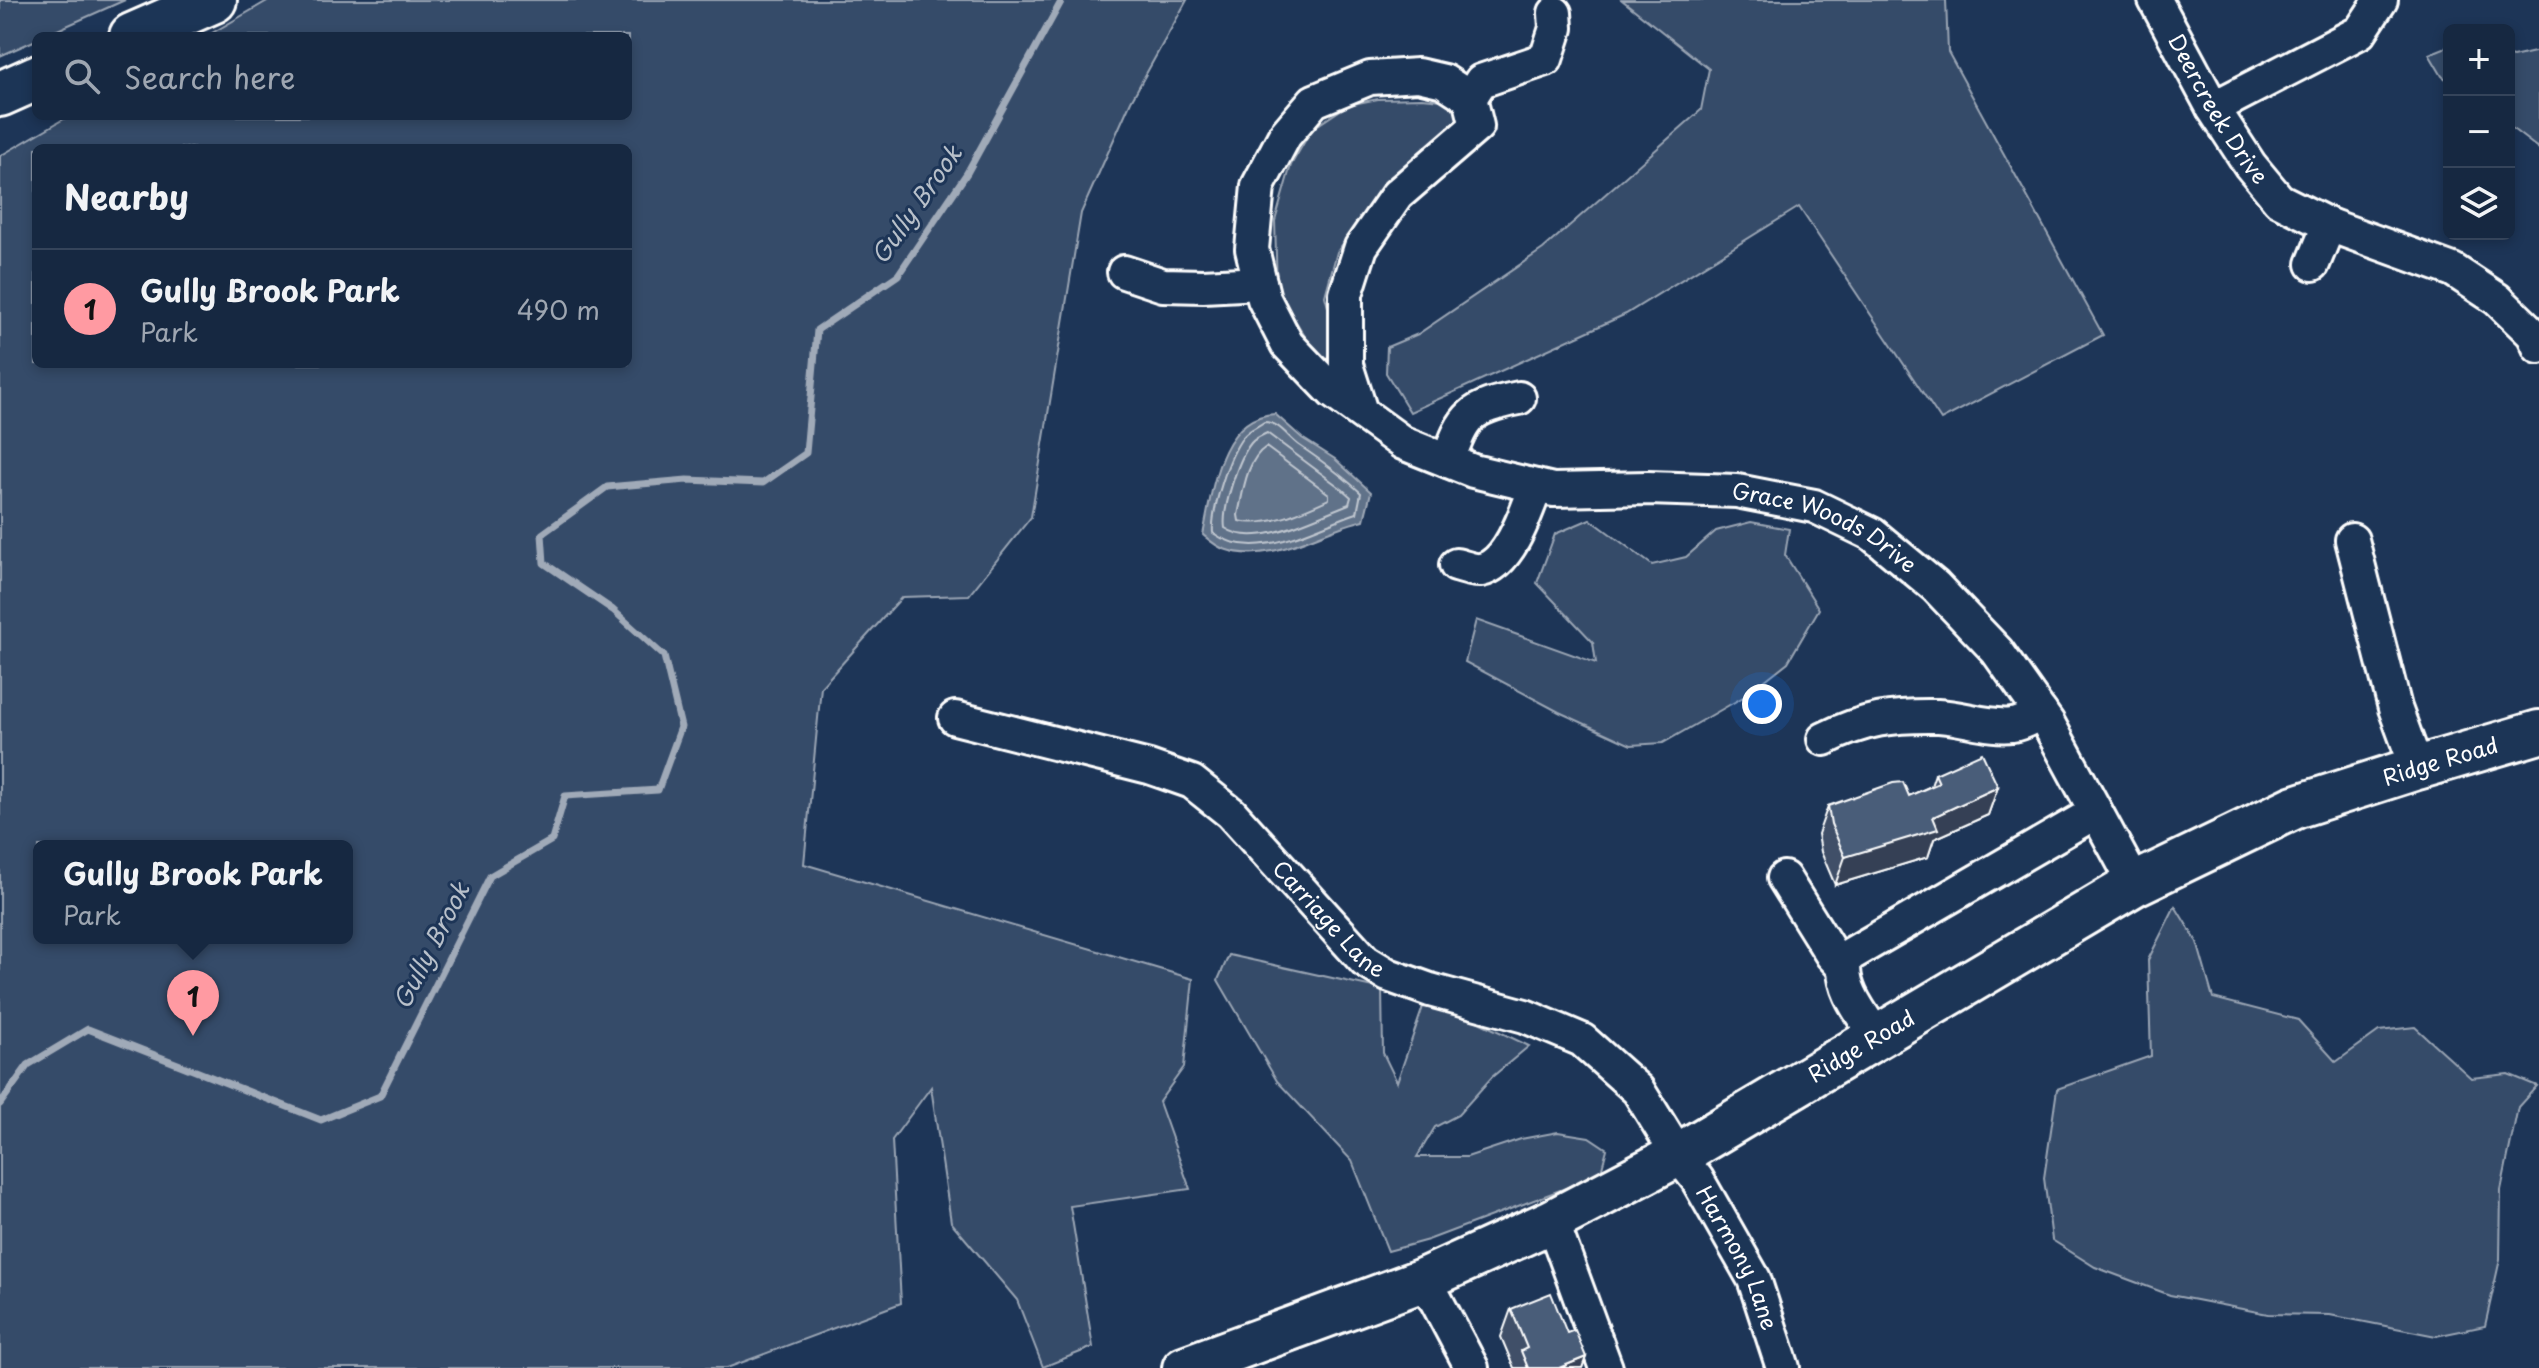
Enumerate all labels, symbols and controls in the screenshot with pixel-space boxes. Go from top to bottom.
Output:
map controls [2443,24,2515,240]
button: + [2443,24,2515,96]
street label: Deercreek Drive [2161,27,2277,190]
search box [32,32,632,120]
icon: search [60,54,104,98]
text: Search here [124,54,296,99]
button: − [2443,96,2515,168]
water label: Gully Brook [861,136,970,271]
button: layers [2443,168,2515,240]
text: Nearby [64,170,189,222]
text: Gully Brook Park [140,267,400,312]
text: 1 [84,290,96,329]
text: 490 m [517,290,600,329]
text: Park [140,312,198,351]
street label: Grace Woods Drive [1729,472,1925,580]
your location [1742,684,1782,724]
street label: Ridge Road [2378,727,2502,793]
popup [33,840,353,944]
text: Gully Brook Park [63,850,323,895]
street label: Carriage Lane [1266,852,1392,985]
water label: Gully Brook [383,874,478,1015]
text: Park [63,895,121,934]
pin: 1 [167,970,219,1036]
street label: Ridge Road [1801,1000,1920,1089]
street label: Harmony Lane [1689,1179,1788,1334]

